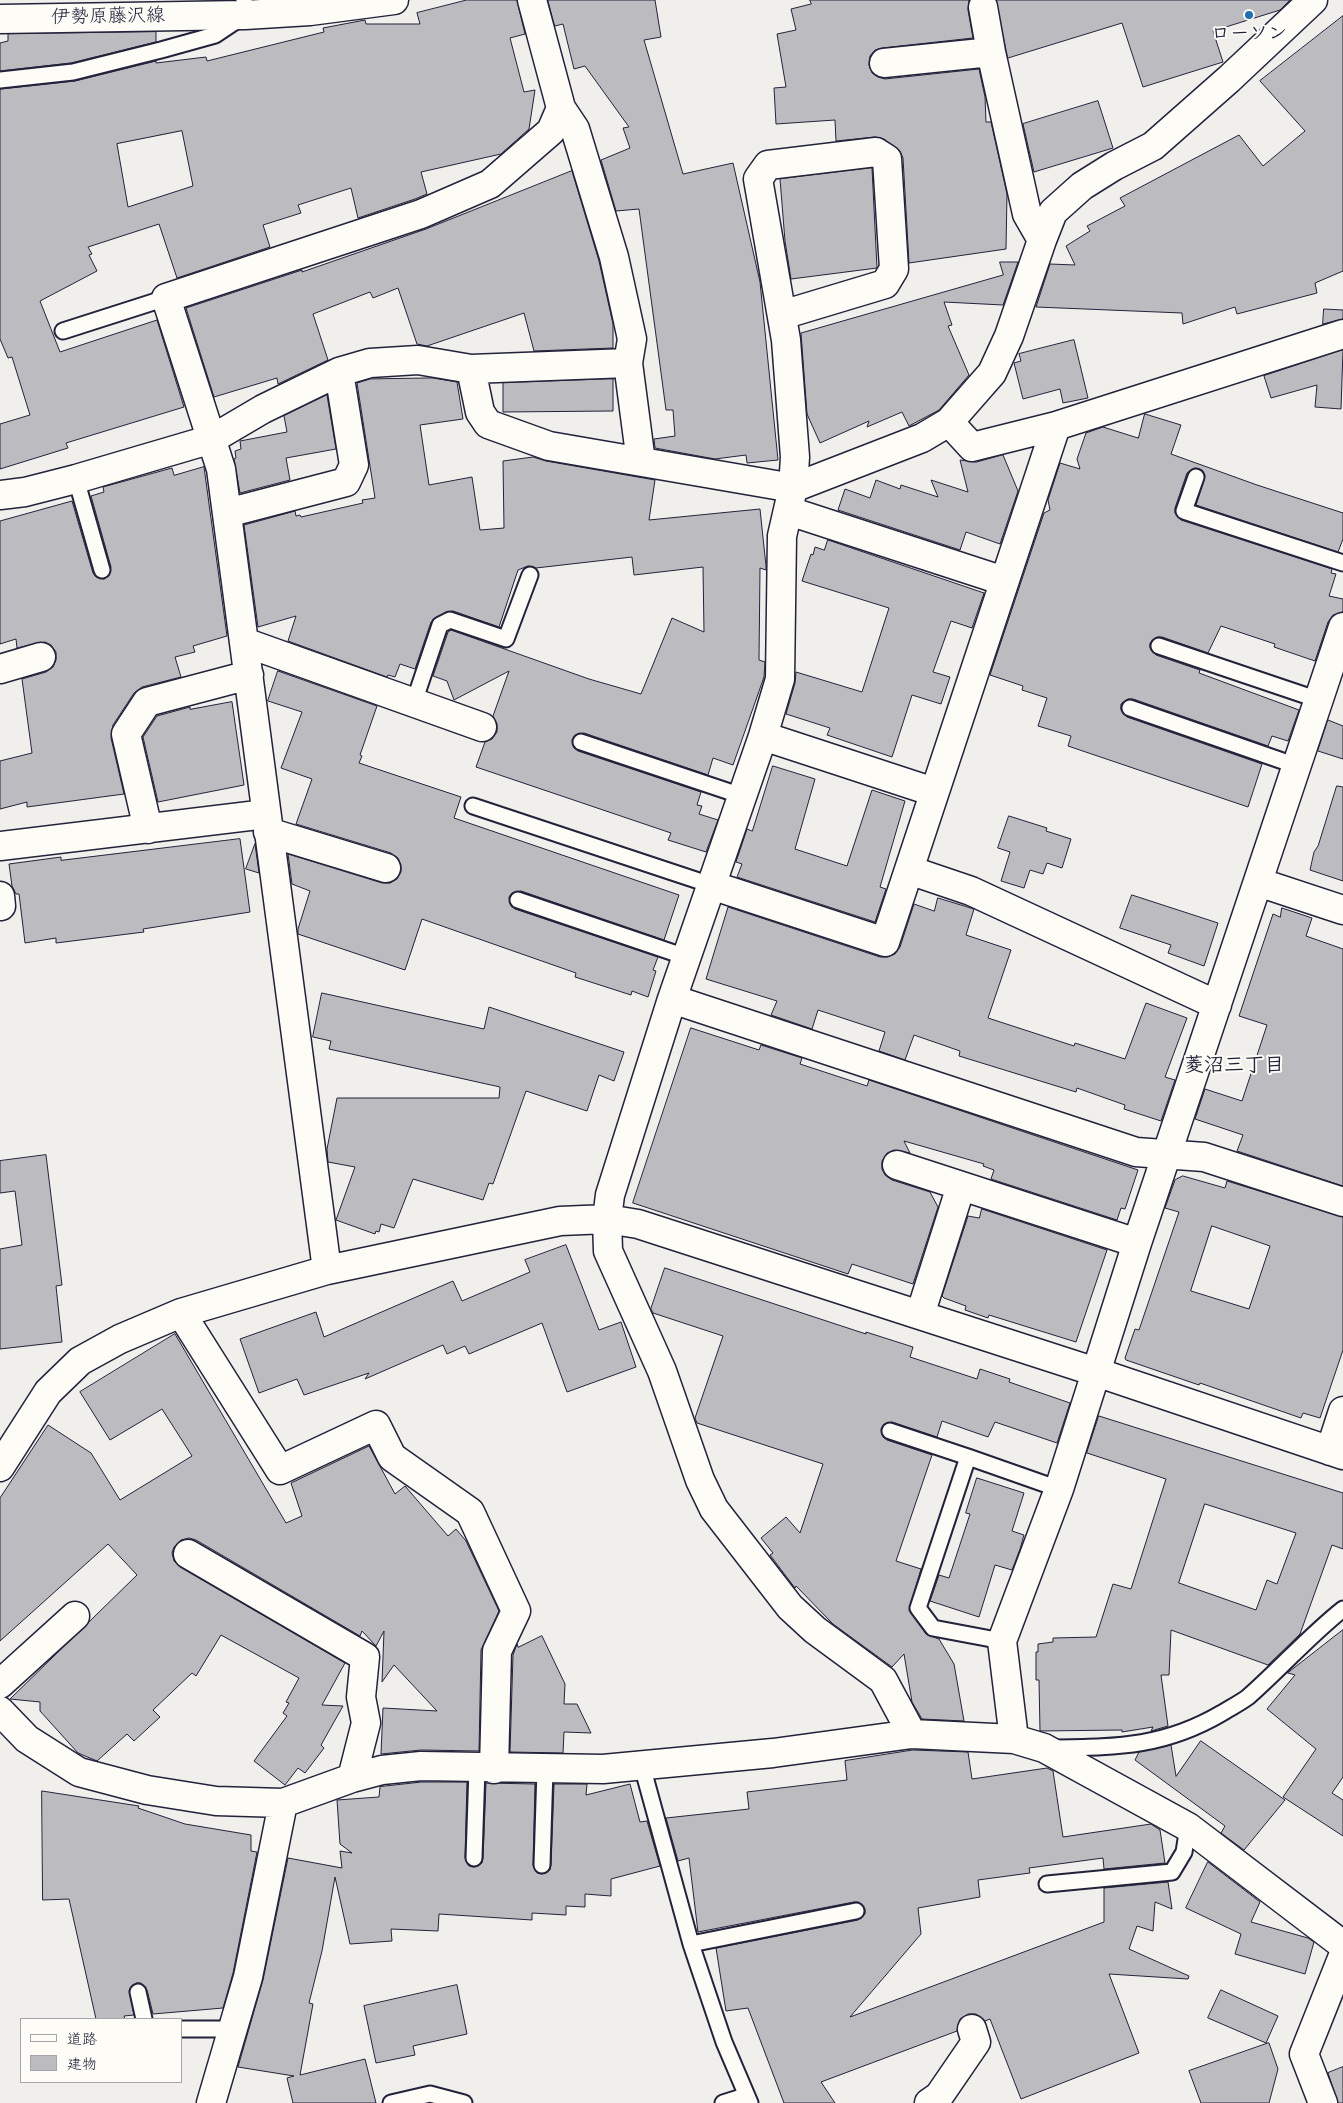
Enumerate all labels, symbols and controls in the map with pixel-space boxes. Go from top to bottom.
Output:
street label: 伊勢原藤沢線 [51,5,165,29]
marker: ローソン [1243,9,1255,21]
place label: ローソン [1211,23,1287,45]
district label: 菱沼三丁目 [1184,1054,1284,1078]
legend [20,2018,182,2083]
text: 道路 [67,2030,97,2048]
text: 建物 [67,2055,97,2073]

